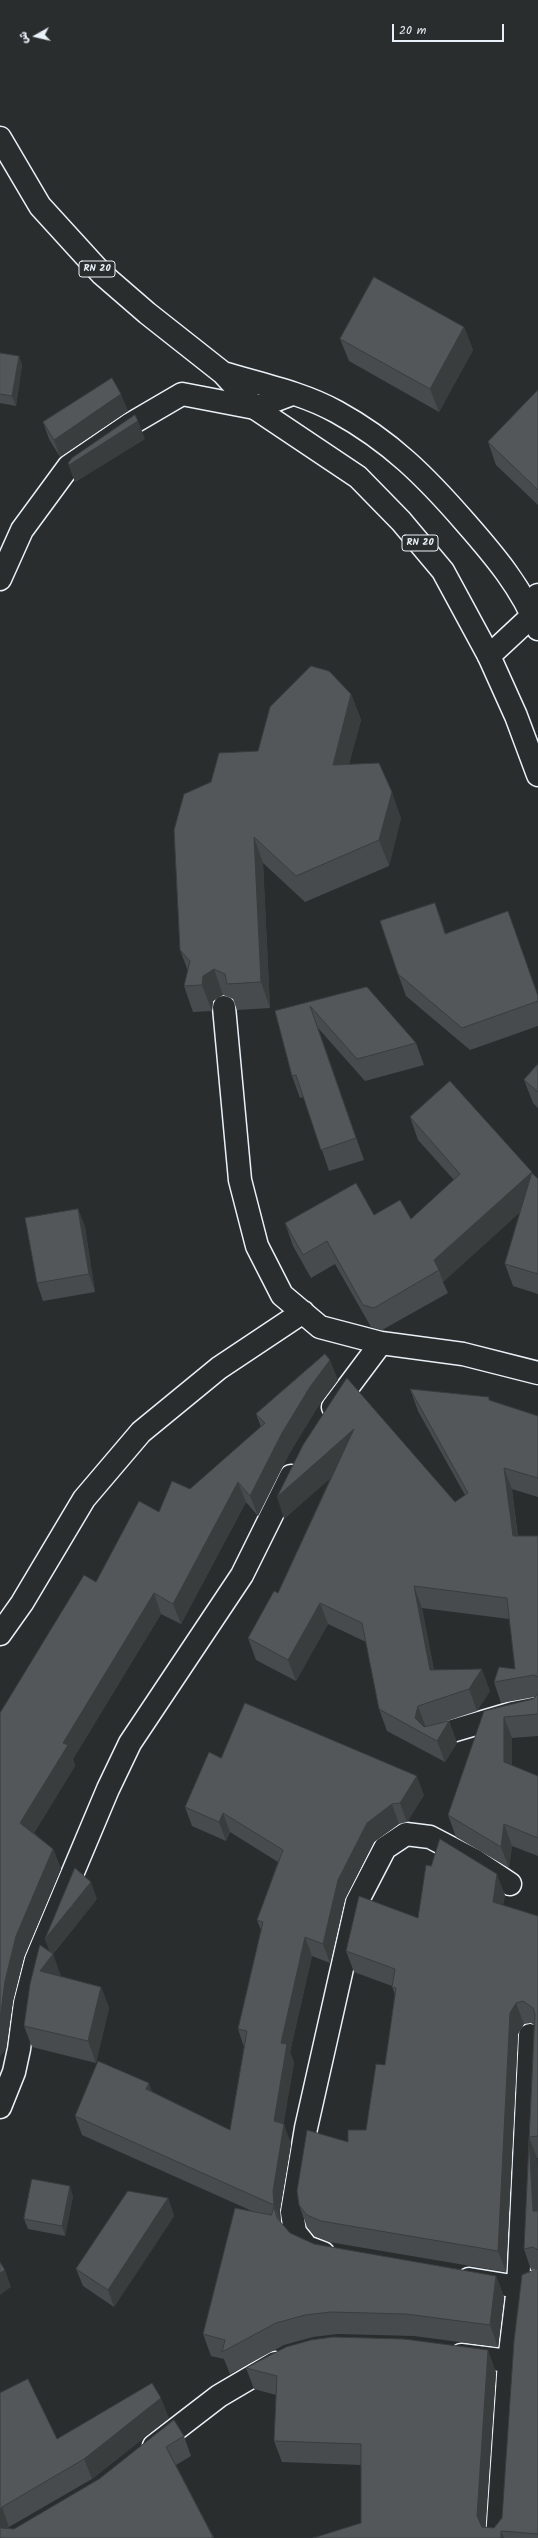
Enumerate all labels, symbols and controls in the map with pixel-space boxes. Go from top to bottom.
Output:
north arrow [16,16,56,56]
scale bar [394,16,506,42]
text: 20 m [399,21,426,40]
text: ش [14,30,34,45]
road number: RN 20 [79,261,115,277]
road number: RN 20 [402,535,438,551]

